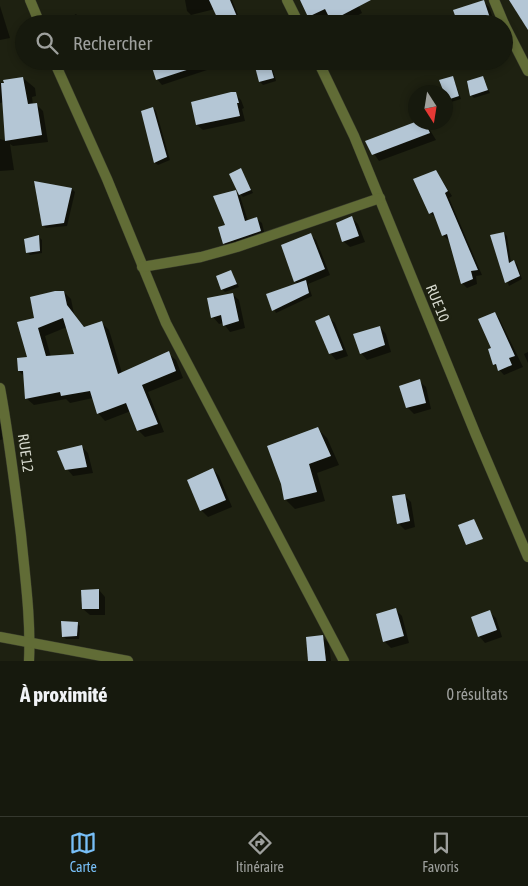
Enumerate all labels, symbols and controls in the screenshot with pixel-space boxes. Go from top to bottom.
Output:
search box [15,15,513,70]
icon: search [33,29,61,57]
text: Rechercher [73,32,152,54]
north arrow [408,85,453,130]
street label: RUE 10 [423,282,453,324]
street label: RUE 12 [15,433,37,473]
text: À proximité [20,682,108,706]
text: 0 résultats [446,685,508,703]
tab: Carte [69,829,97,875]
tab: Itinéraire [236,829,284,875]
tab: Favoris [422,829,459,875]

